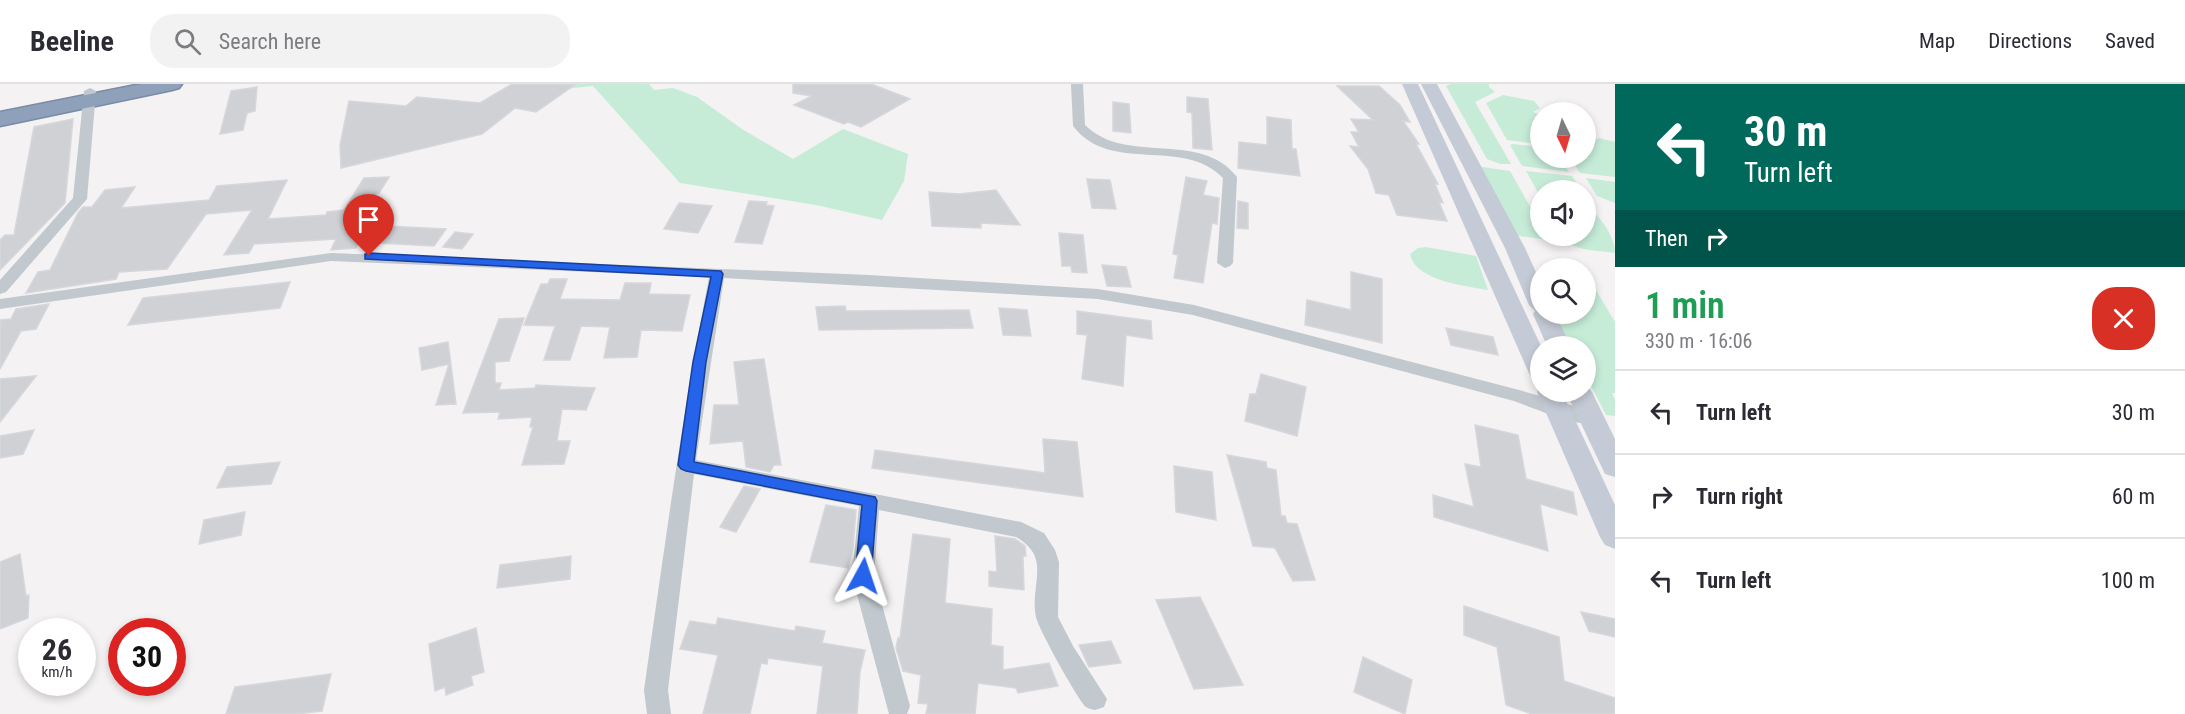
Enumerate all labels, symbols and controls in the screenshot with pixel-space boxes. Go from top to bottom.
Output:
search box [150,14,570,68]
text: Beeline [30,25,114,58]
icon: search [171,25,204,58]
text: Search here [219,29,321,54]
text: Map [1919,29,1955,53]
text: Directions [1988,29,2072,53]
text: Saved [2105,29,2155,53]
north arrow [1530,102,1596,168]
map controls [1530,102,1596,402]
text: 30 m [1744,107,1827,156]
icon: left [1645,108,1723,186]
text: Turn left [1744,157,1833,189]
button: sound [1530,180,1596,246]
pin [343,194,394,256]
icon: arrive [352,203,385,236]
icon: right [1700,222,1733,255]
text: Then [1645,226,1688,251]
button: search [1530,258,1596,324]
text: 1 min [1645,285,1725,327]
button: close [2092,287,2155,350]
text: 330 m · 16:06 [1645,329,1752,353]
button: layers [1530,336,1596,402]
icon: left [1645,396,1678,429]
text: Turn left [1696,400,1771,425]
text: 30 m [2112,400,2155,425]
icon: right [1645,480,1678,513]
text: Turn right [1696,484,1783,509]
text: 60 m [2112,484,2155,509]
position arrow [831,544,895,608]
icon: left [1645,564,1678,597]
text: Turn left [1696,568,1771,593]
text: 100 m [2101,568,2155,593]
speed limit sign: 30 [108,618,186,696]
text: 26 [42,632,72,667]
text: km/h [42,663,72,681]

